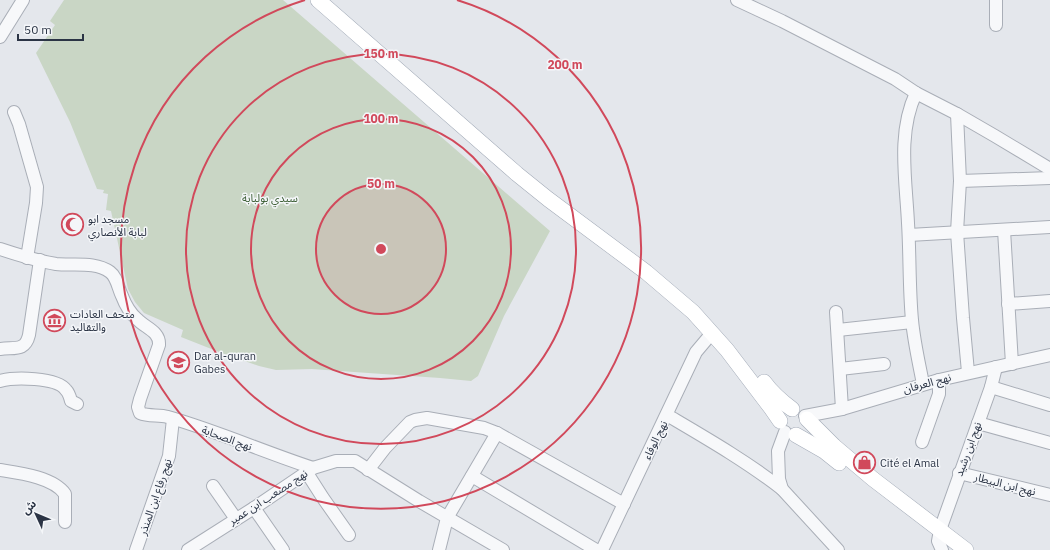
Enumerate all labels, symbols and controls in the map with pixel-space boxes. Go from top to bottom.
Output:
scale bar [18,16,83,42]
text: 50 m [24,22,52,37]
text: 150 m [363,46,399,61]
text: 200 m [547,57,583,72]
text: 100 m [363,111,399,126]
text: 50 m [367,176,395,191]
park label: سيدي بولبابة [242,191,298,208]
mosque icon: مسجد ابو لبابة الأنصاري [60,212,86,238]
place label: مسجد ابو لبابة الأنصاري [88,212,147,242]
centre of rings [374,242,388,256]
museum icon: متحف العادات والتقاليد [42,307,68,333]
place label: متحف العادات والتقاليد [70,307,135,334]
school or university icon: Dar al-quran Gabes [166,349,192,375]
place label: Dar al-quran Gabes [194,349,256,376]
street label: نهج العرفان [901,370,953,397]
street label: نهج الوفاء [640,418,671,462]
street label: نهج ابن رشيد [952,420,985,478]
street label: نهج الصحابة [200,422,254,455]
shop icon: Cité el Amal [851,450,877,476]
place label: Cité el Amal [880,456,939,470]
street label: نهج رفاع ابن المنذر [135,457,176,538]
street label: نهج مصعب ابن عمير [225,466,311,529]
street label: نهج ابن البيطار [972,469,1037,499]
north arrow [16,494,56,534]
text: ش [19,497,39,517]

